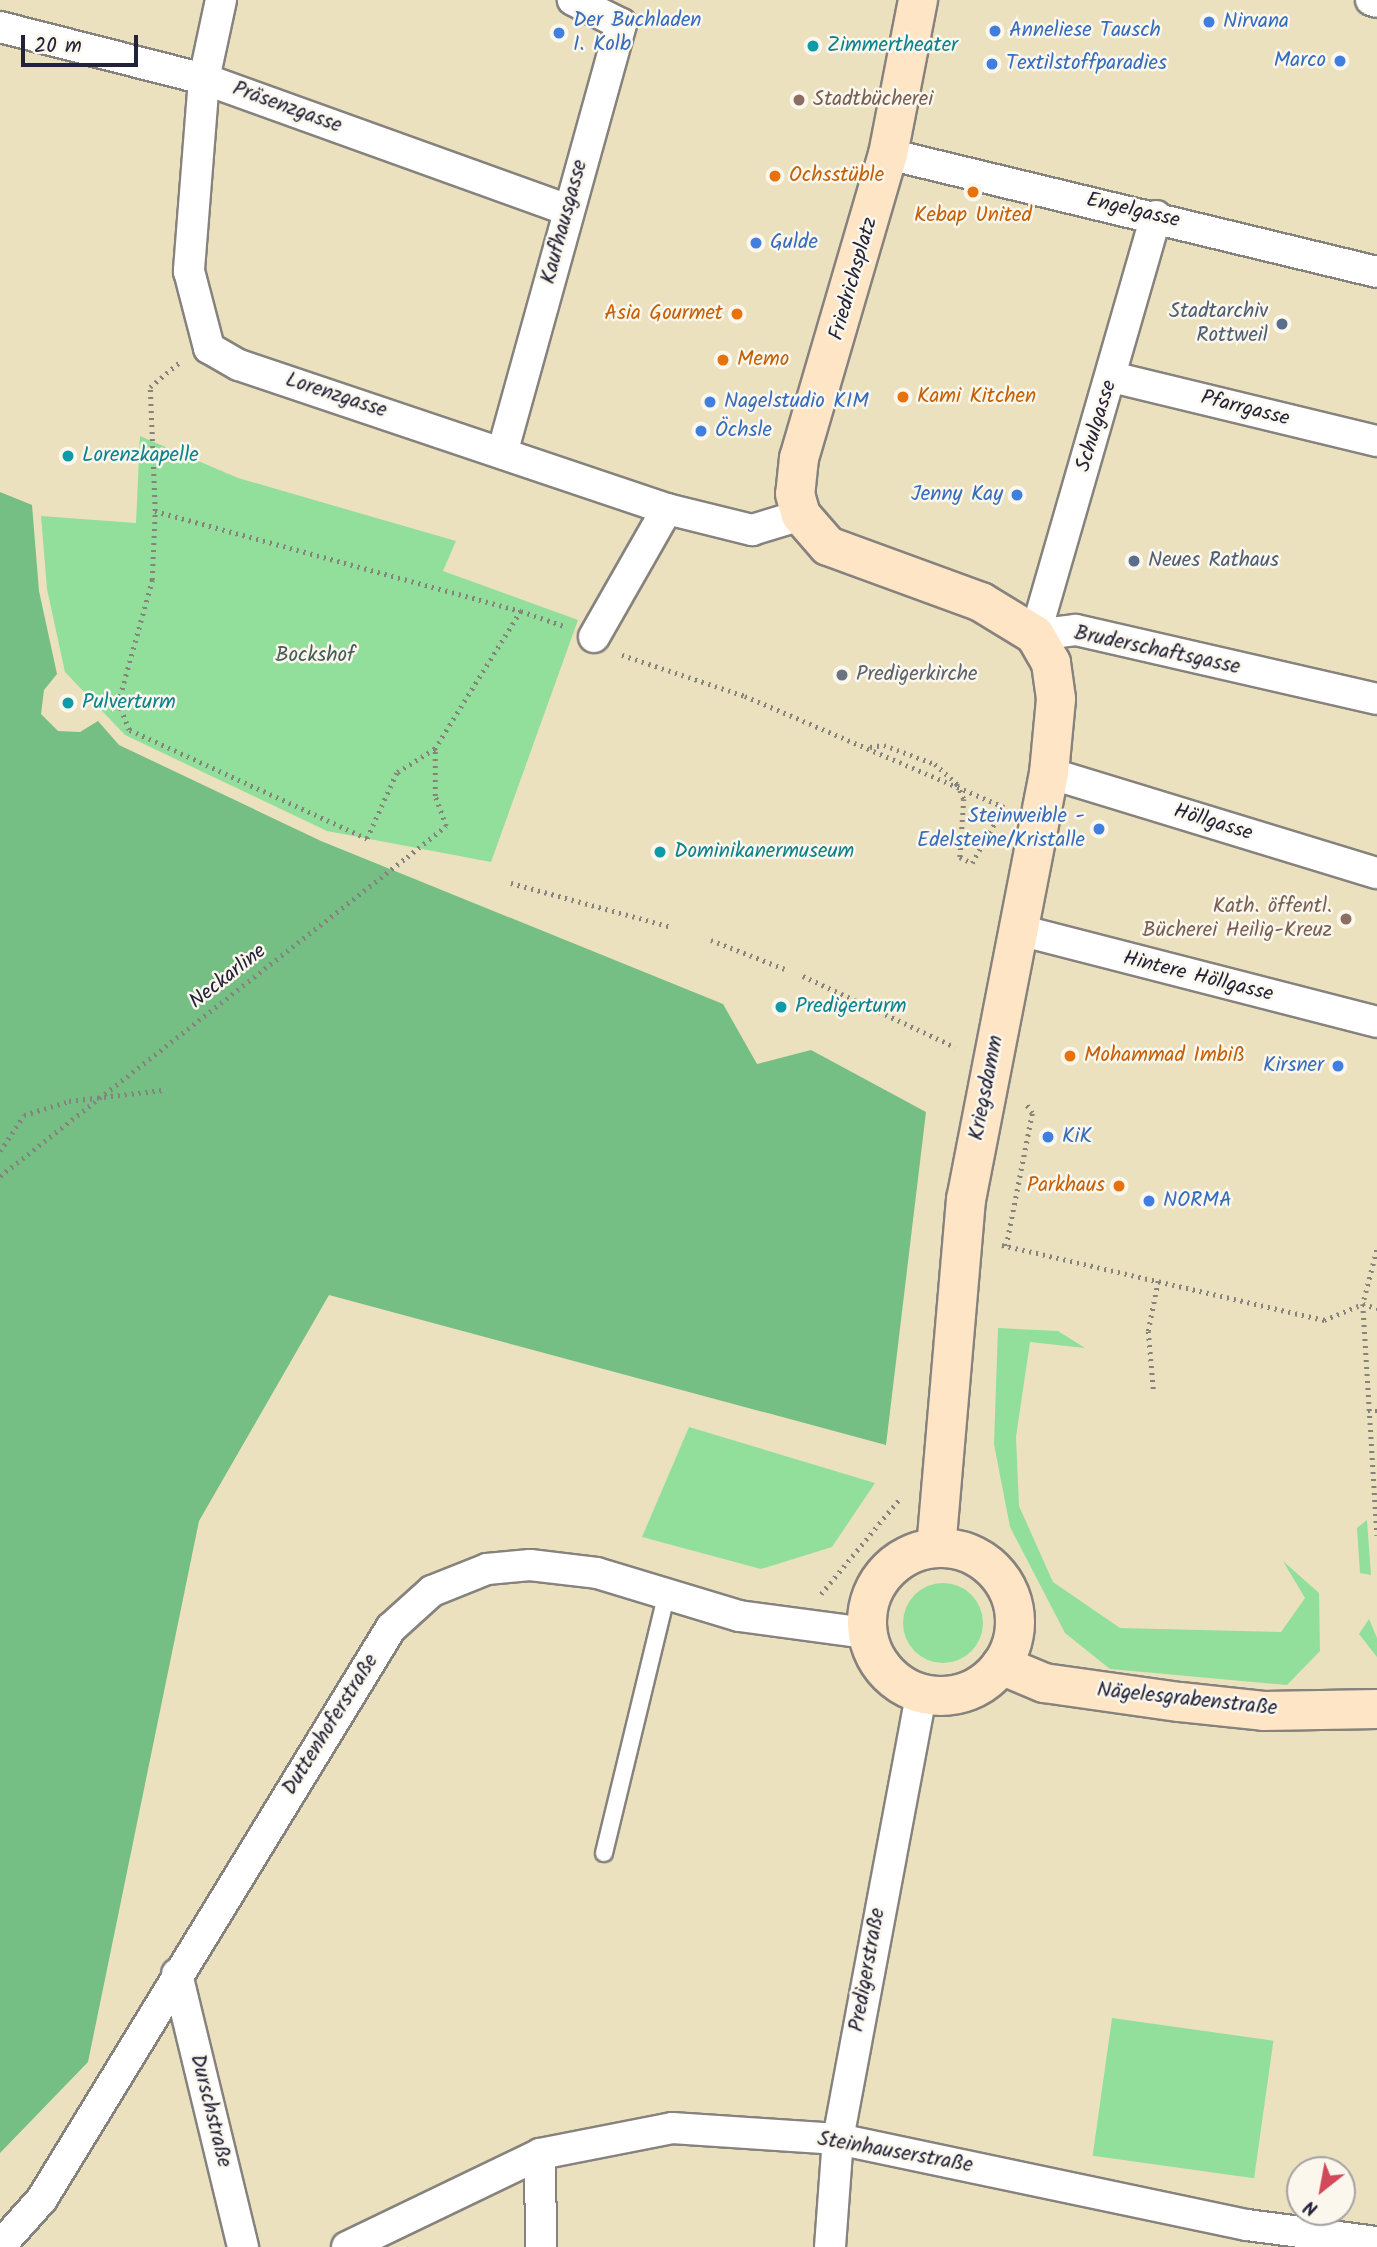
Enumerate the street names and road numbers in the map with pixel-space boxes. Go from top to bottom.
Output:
street label: Präsenzgasse [229,77,345,139]
street label: Kaufhausgasse [536,157,594,287]
street label: Engelgasse [1084,188,1182,234]
street label: Friedrichsplatz [824,215,884,343]
street label: Lorenzgasse [282,368,390,424]
street label: Schulgasse [1071,377,1123,475]
street label: Pfarrgasse [1198,386,1292,432]
street label: Bruderschaftsgasse [1072,621,1242,681]
street label: Höllgasse [1171,799,1255,847]
street label: Neckarline [185,939,271,1015]
street label: Hintere Höllgasse [1120,946,1276,1008]
street label: Kriegsdamm [964,1033,1010,1143]
street label: Duttenhoferstraße [278,1650,384,1800]
street label: Nägelesgrabenstraße [1096,1678,1278,1722]
street label: Predigerstraße [845,1906,891,2034]
street label: Durschstraße [184,2052,236,2170]
street label: Steinhauserstraße [815,2127,975,2179]

